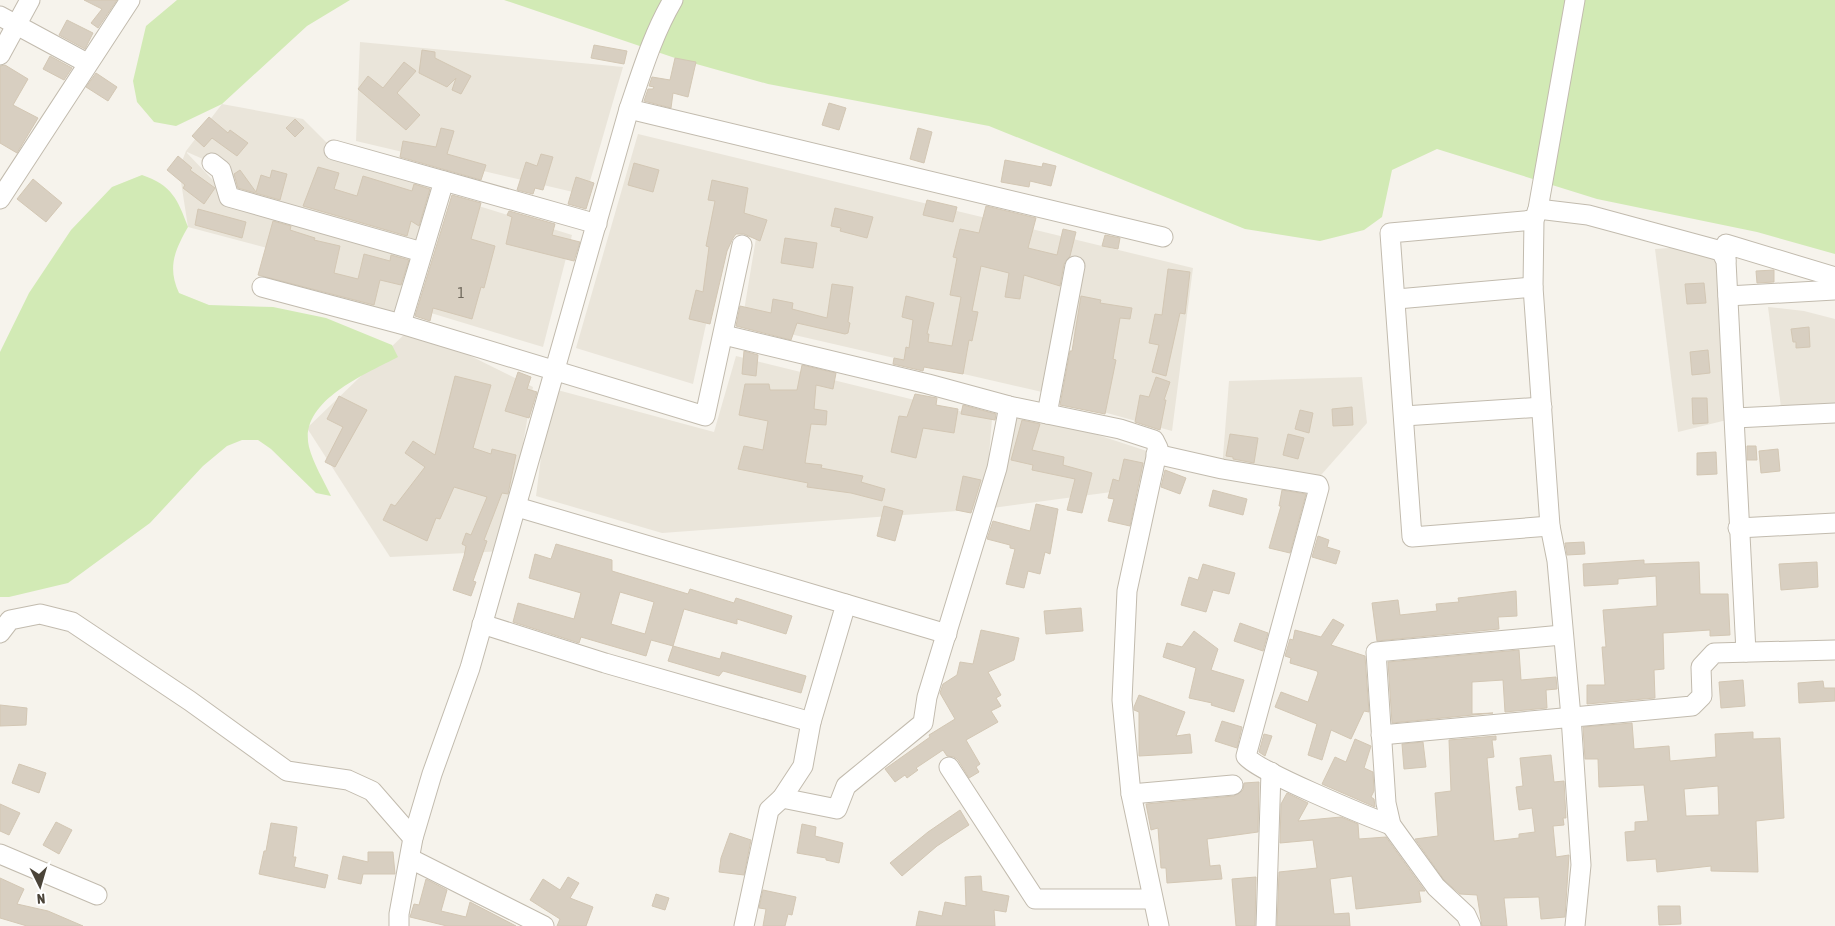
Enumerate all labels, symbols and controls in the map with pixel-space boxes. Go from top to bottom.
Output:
house number: 1 [457,284,465,301]
north arrow [15,861,65,911]
text: N [36,891,46,907]

